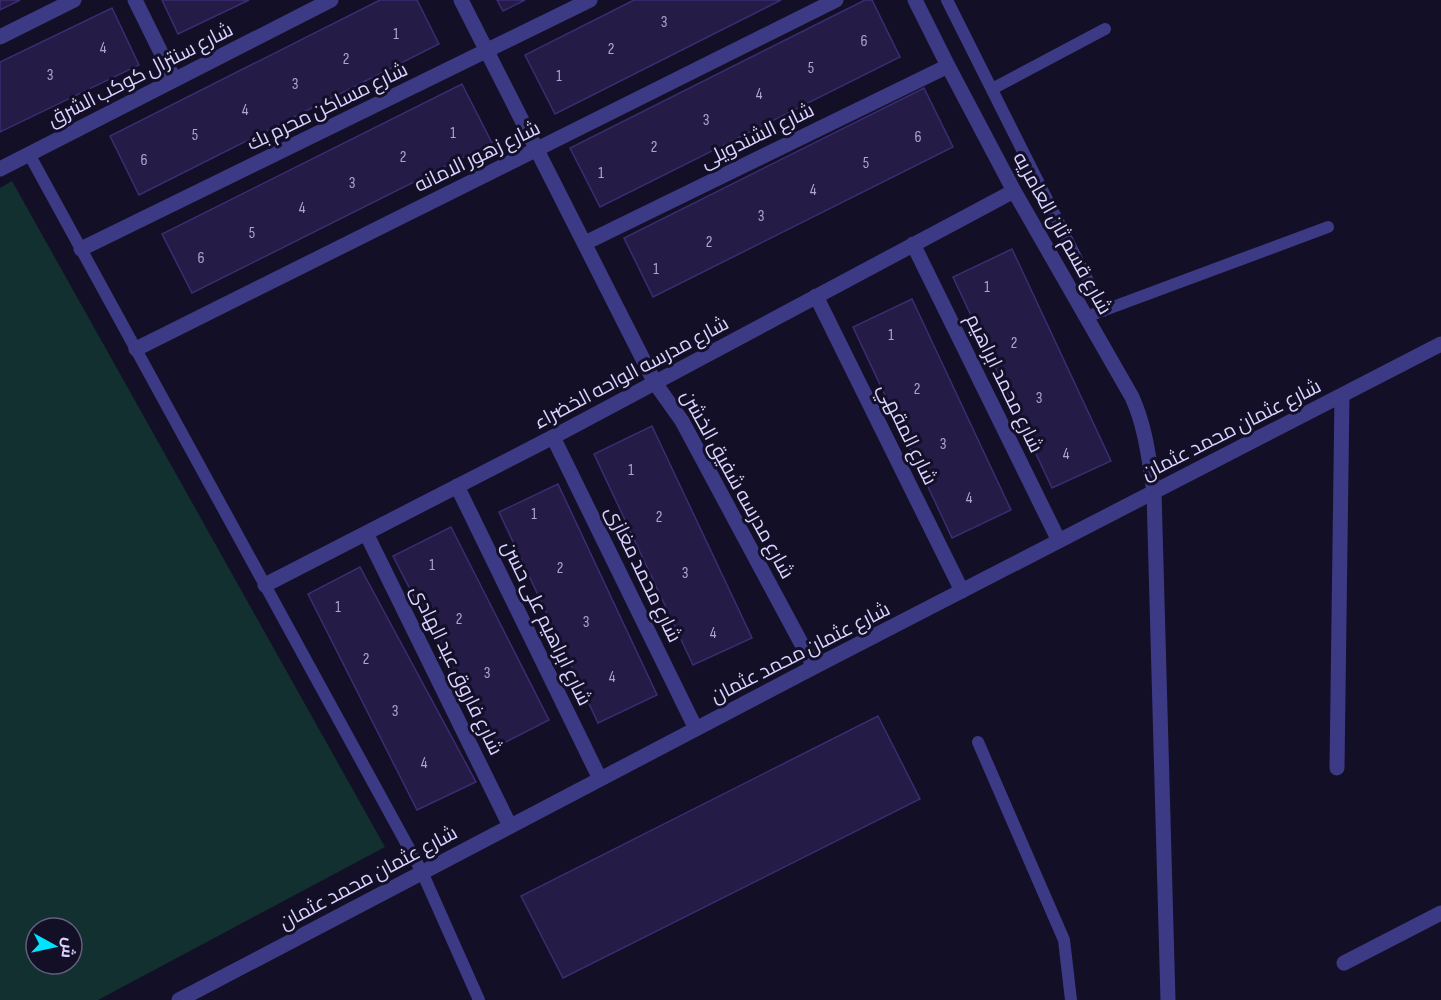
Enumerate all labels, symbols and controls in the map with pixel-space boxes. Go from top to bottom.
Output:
house number: 3 [661,13,667,32]
street label: شارع سنترال كوكب الشرق [44,18,238,133]
house number: 1 [393,25,399,44]
house number: 6 [860,32,868,51]
house number: 4 [100,39,107,58]
house number: 2 [608,40,614,59]
house number: 2 [343,50,349,69]
street label: شارع مساكن محرم بك [243,58,412,157]
house number: 5 [808,59,814,78]
house number: 3 [47,66,53,85]
house number: 1 [556,67,562,86]
house number: 3 [292,75,298,94]
house number: 4 [756,85,763,104]
street label: شارع الشندويلى [697,98,819,175]
house number: 4 [242,101,249,120]
house number: 3 [703,111,709,130]
street label: شارع زهور الامانه [411,116,545,199]
house number: 1 [450,124,456,143]
house number: 5 [192,126,198,145]
house number: 6 [914,128,922,147]
house number: 2 [651,138,657,157]
house number: 2 [400,148,406,167]
street label: شارع قسم ثان العامريه [1007,148,1117,319]
house number: 6 [140,151,148,170]
house number: 5 [863,154,869,173]
house number: 1 [598,164,604,183]
house number: 3 [349,174,355,193]
house number: 4 [810,181,817,200]
house number: 4 [299,199,306,218]
house number: 3 [758,207,764,226]
house number: 5 [249,224,255,243]
house number: 2 [706,233,712,252]
house number: 6 [197,249,205,268]
house number: 1 [653,260,659,279]
house number: 1 [984,278,990,297]
street label: شارع محمد ابراهيم [959,310,1048,457]
street label: شارع مدرسه الواحه الخضراء [530,311,733,435]
house number: 1 [888,326,894,345]
house number: 2 [1011,334,1017,353]
street label: شارع عثمان محمد عثمان [1138,374,1326,486]
street label: شارع المقهي [870,380,942,490]
house number: 2 [914,380,920,399]
street label: شارع مدرسه شفيق الخشن [674,386,799,584]
house number: 3 [1036,389,1042,408]
house number: 3 [940,435,946,454]
house number: 4 [1063,445,1070,464]
house number: 1 [628,461,634,480]
house number: 4 [966,489,973,508]
street label: شارع محمد مغازى [599,502,687,647]
house number: 1 [531,505,537,524]
house number: 2 [656,508,662,527]
street label: شارع ابراهيم على حسن [495,537,596,710]
house number: 1 [429,556,435,575]
house number: 2 [557,559,563,578]
house number: 3 [682,564,688,583]
street label: شارع فاروق عبد الهادى [404,582,508,760]
street label: شارع عثمان محمد عثمان [707,597,895,709]
house number: 1 [335,598,341,617]
house number: 2 [456,610,462,629]
house number: 3 [583,613,589,632]
house number: 4 [710,624,717,643]
house number: 2 [363,650,369,669]
house number: 3 [484,664,490,683]
house number: 4 [609,668,616,687]
house number: 3 [392,702,398,721]
house number: 4 [421,754,428,773]
street label: شارع عثمان محمد عثمان [275,821,462,936]
north arrow [24,916,84,976]
text: ش [57,936,78,959]

